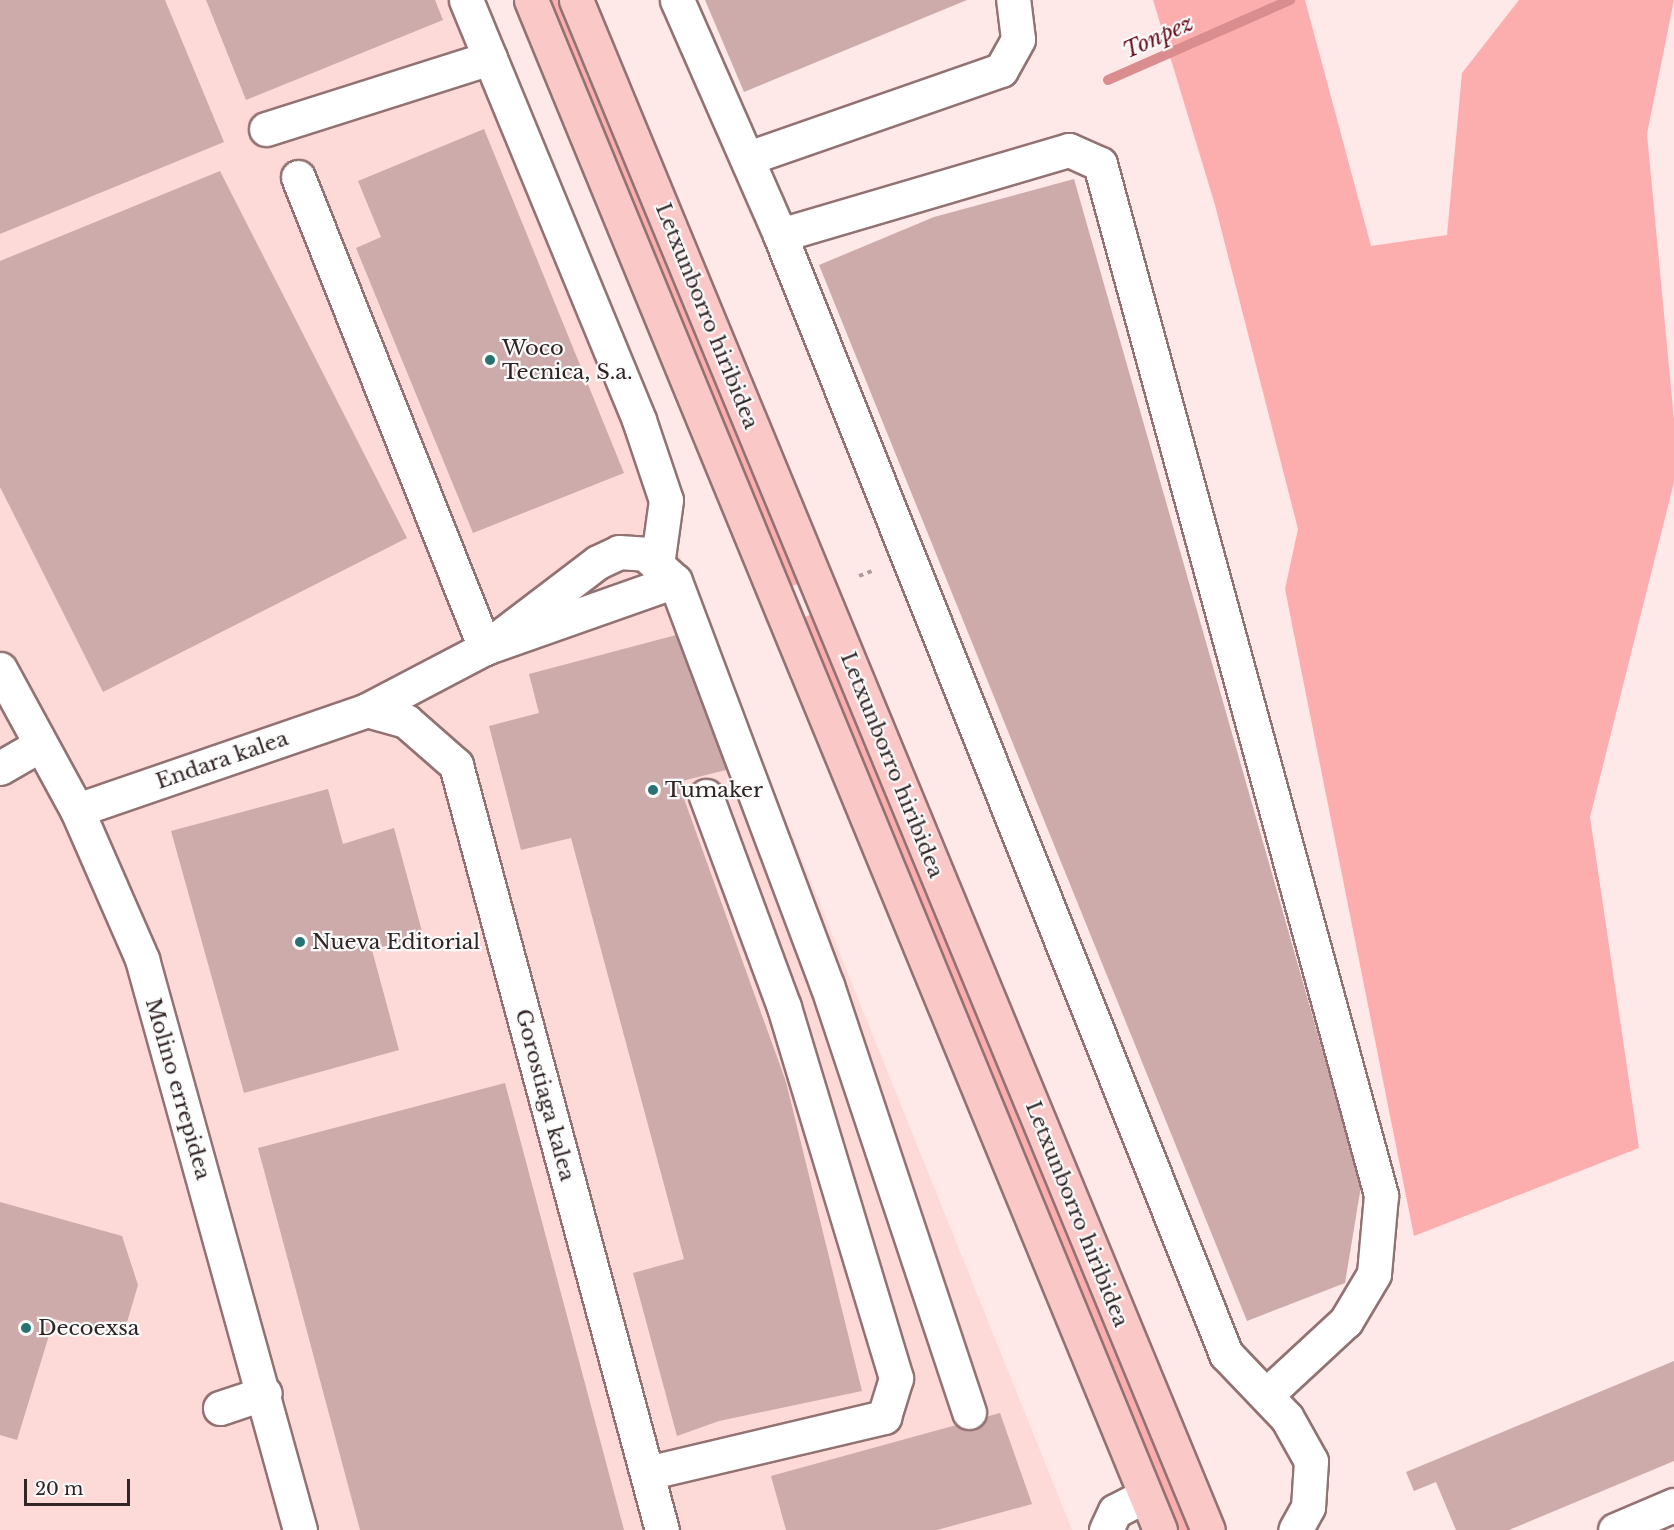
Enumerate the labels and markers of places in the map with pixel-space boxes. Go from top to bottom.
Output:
place label: Woco Tecnica, S.a. [502,335,632,385]
marker: Woco Tecnica, S.a. [483,353,497,367]
place label: Tumaker [665,777,763,803]
marker: Tumaker [646,783,660,797]
place label: Nueva Editorial [312,929,480,955]
marker: Nueva Editorial [293,935,307,949]
place label: Decoexsa [38,1315,139,1341]
marker: Decoexsa [19,1321,33,1335]

